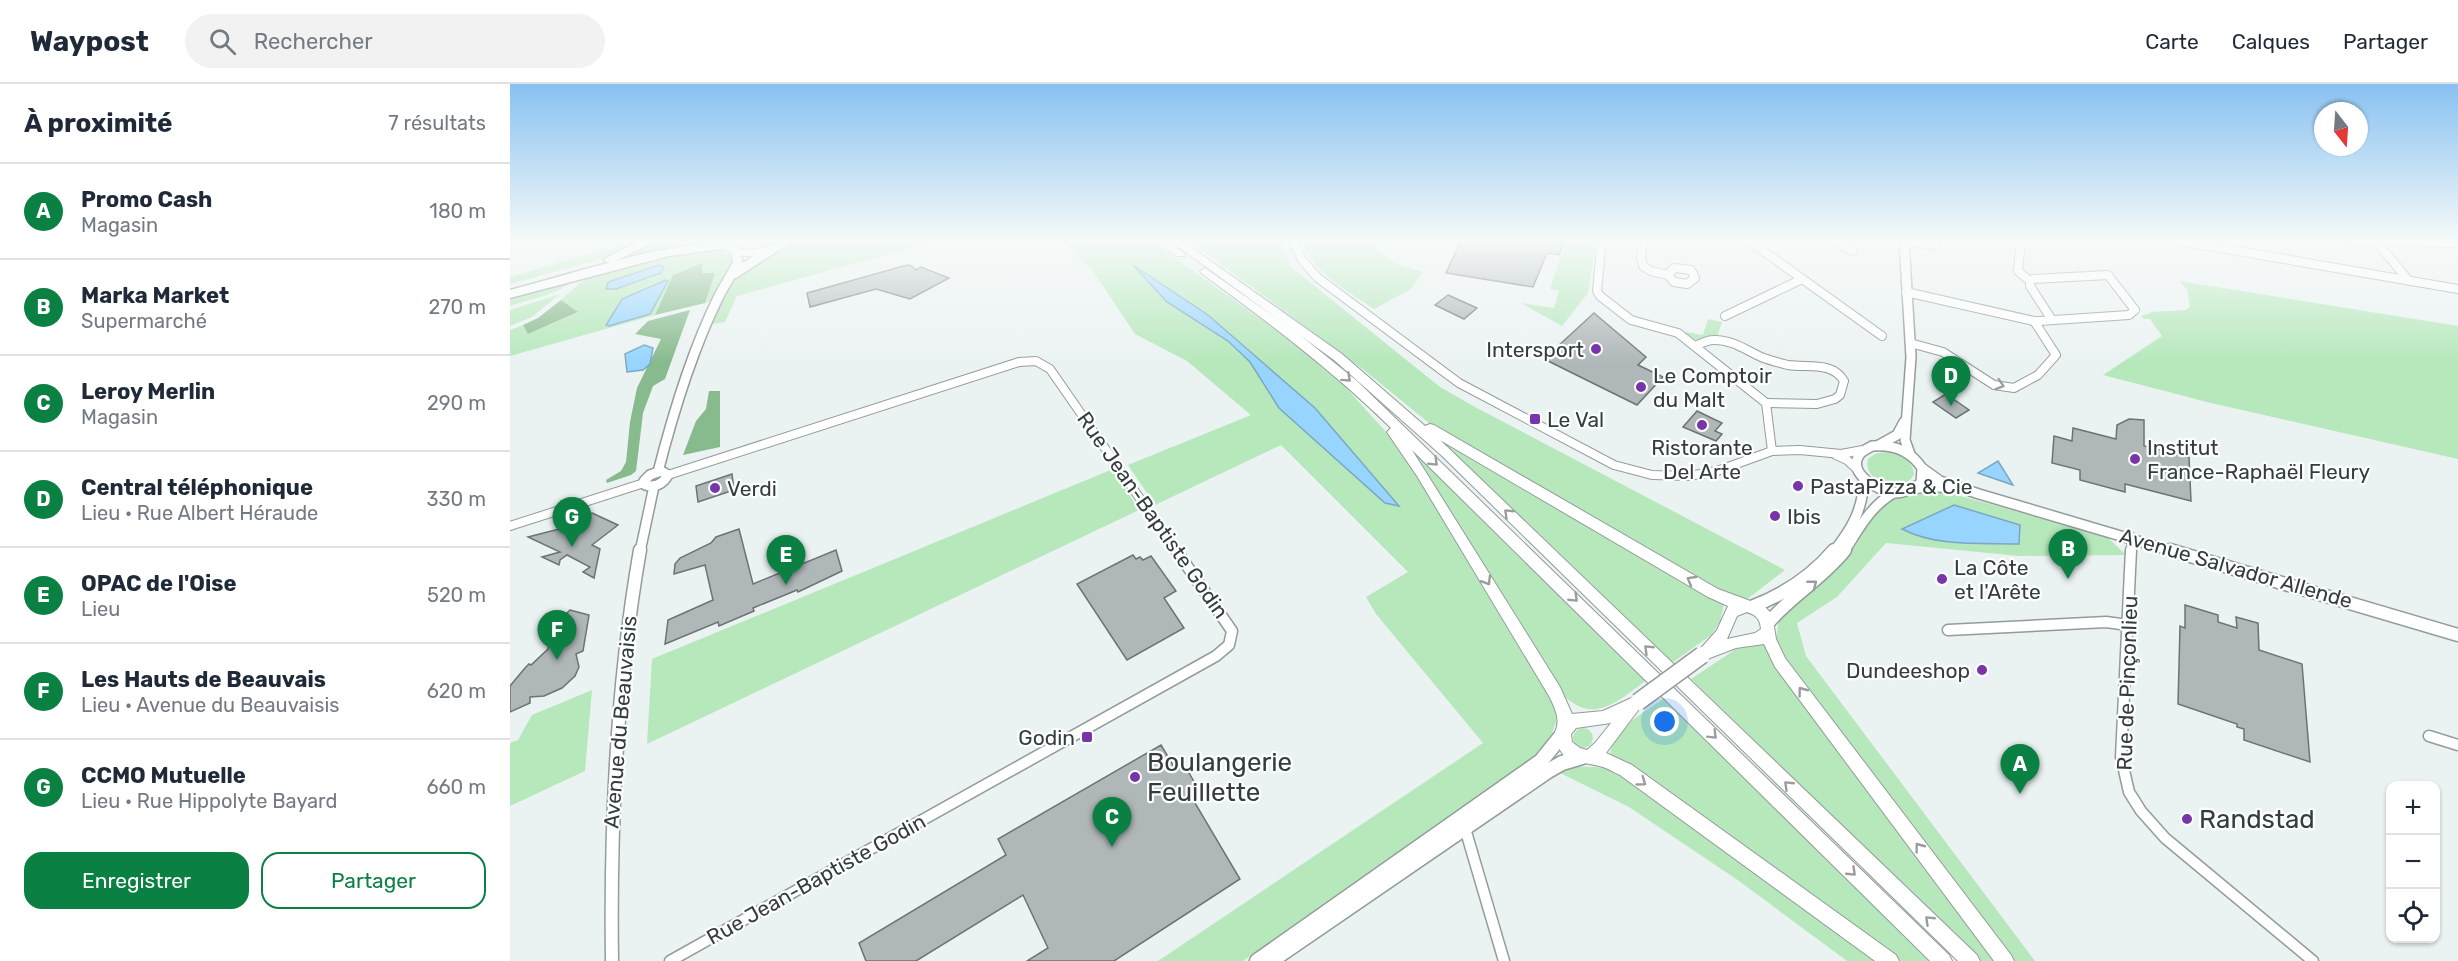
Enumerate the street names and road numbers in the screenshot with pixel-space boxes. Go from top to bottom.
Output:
street label: Rue Jean-Baptiste Godin [1072,407,1234,623]
street label: Avenue Salvador Allende [2117,523,2355,613]
street label: Rue de Pinçonlieu [2111,595,2143,771]
street label: Avenue du Beauvaisis [598,615,642,829]
street label: Rue Jean-Baptiste Godin [702,808,930,950]

